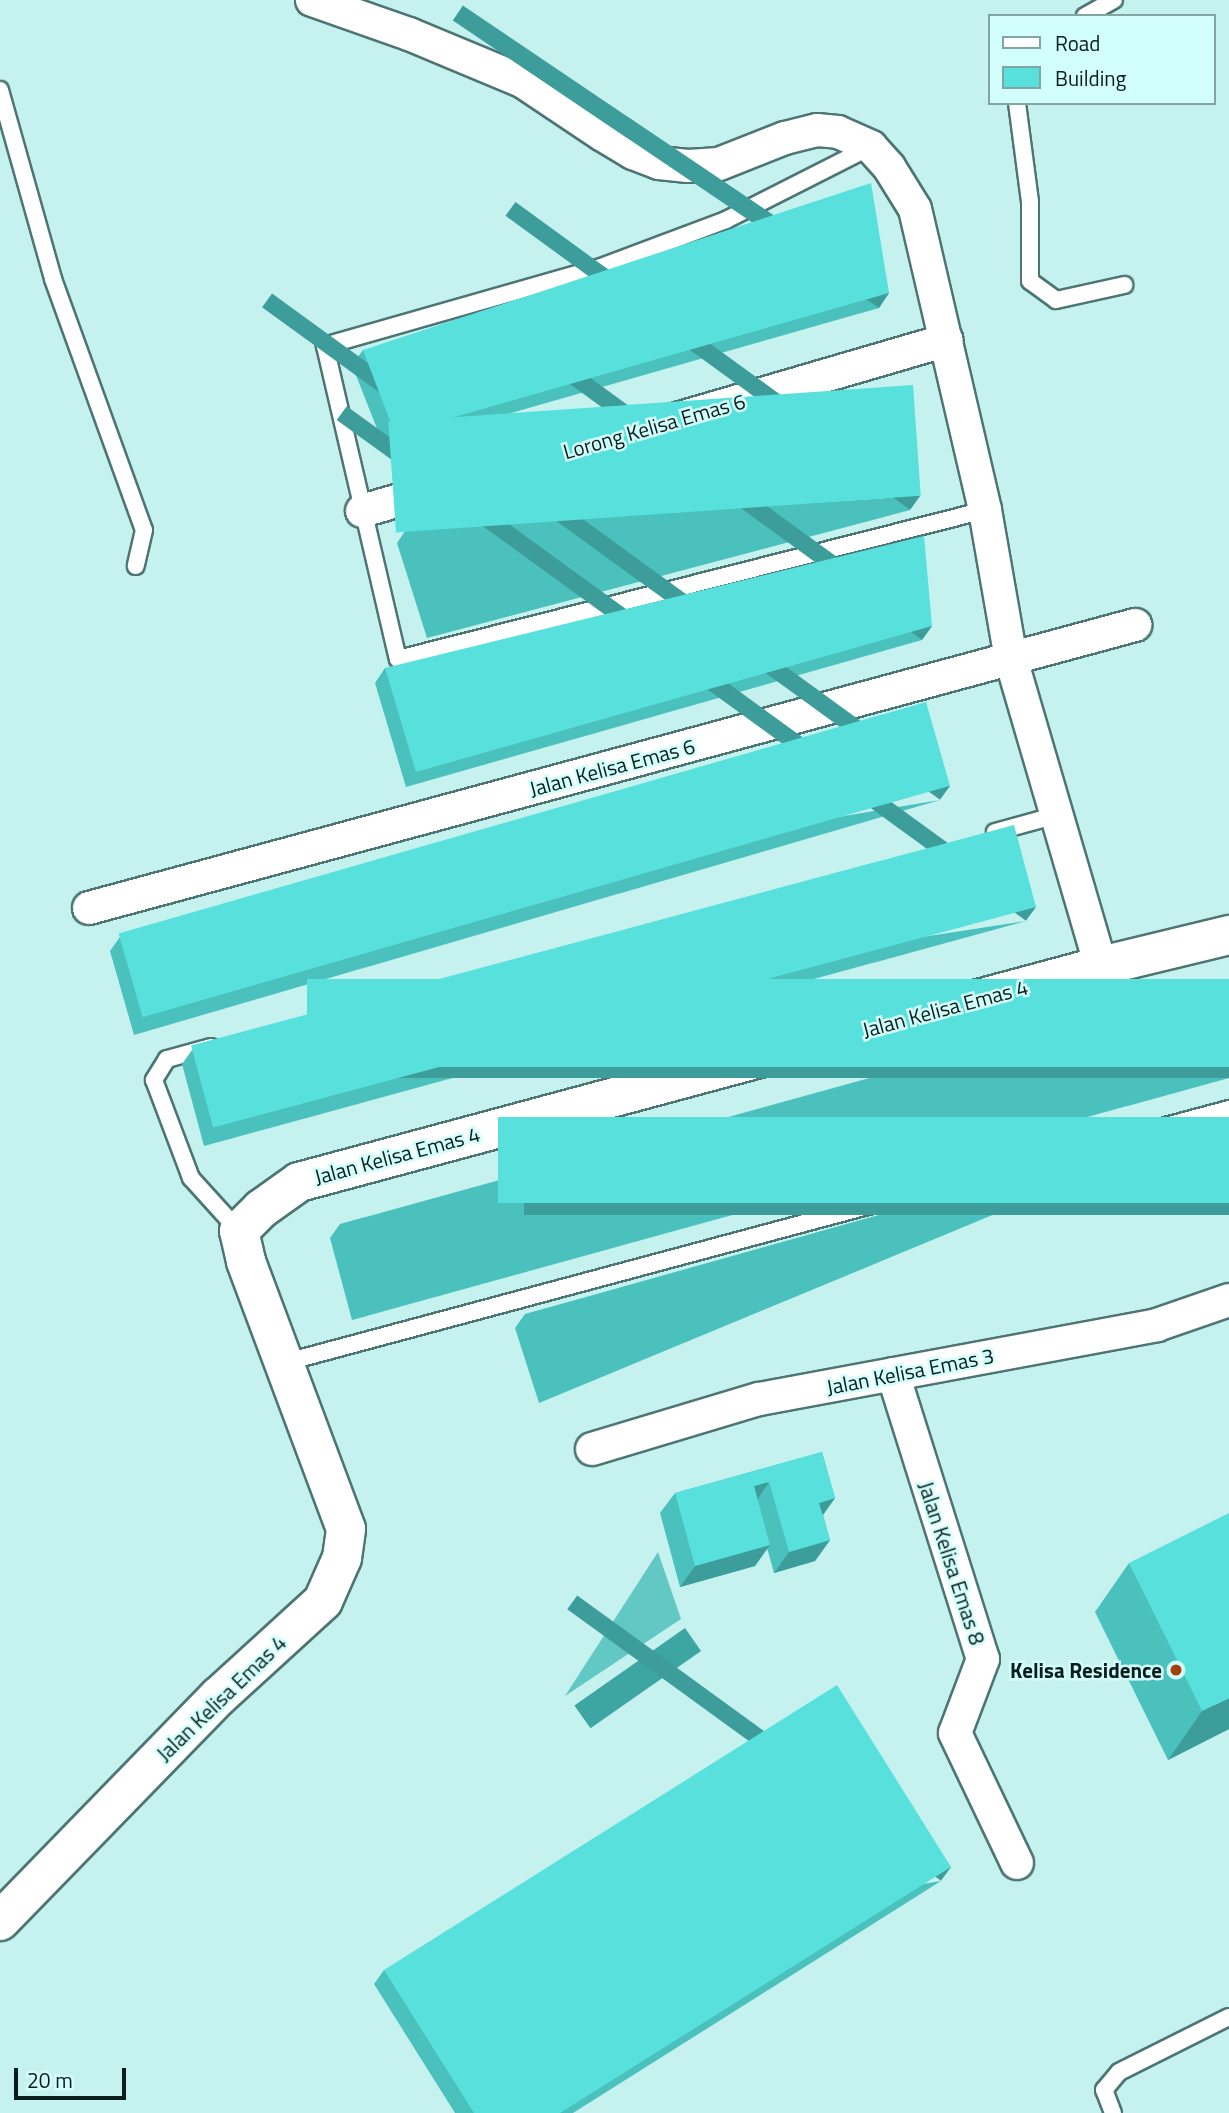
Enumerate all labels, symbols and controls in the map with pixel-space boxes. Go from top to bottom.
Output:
legend [988,14,1215,105]
text: Road [1055,27,1100,59]
text: Building [1055,62,1126,94]
street label: Lorong Kelisa Emas 6 [560,388,748,464]
street label: Jalan Kelisa Emas 6 [526,733,698,801]
street label: Jalan Kelisa Emas 4 [859,974,1031,1042]
street label: Jalan Kelisa Emas 4 [311,1121,483,1189]
street label: Jalan Kelisa Emas 3 [824,1342,996,1400]
street label: Jalan Kelisa Emas 8 [914,1478,990,1648]
street label: Jalan Kelisa Emas 4 [151,1630,291,1766]
place label: Kelisa Residence [1010,1657,1162,1683]
marker: Kelisa Residence [1168,1662,1184,1678]
scale bar [18,2054,130,2098]
text: 20 m [27,2064,73,2096]

